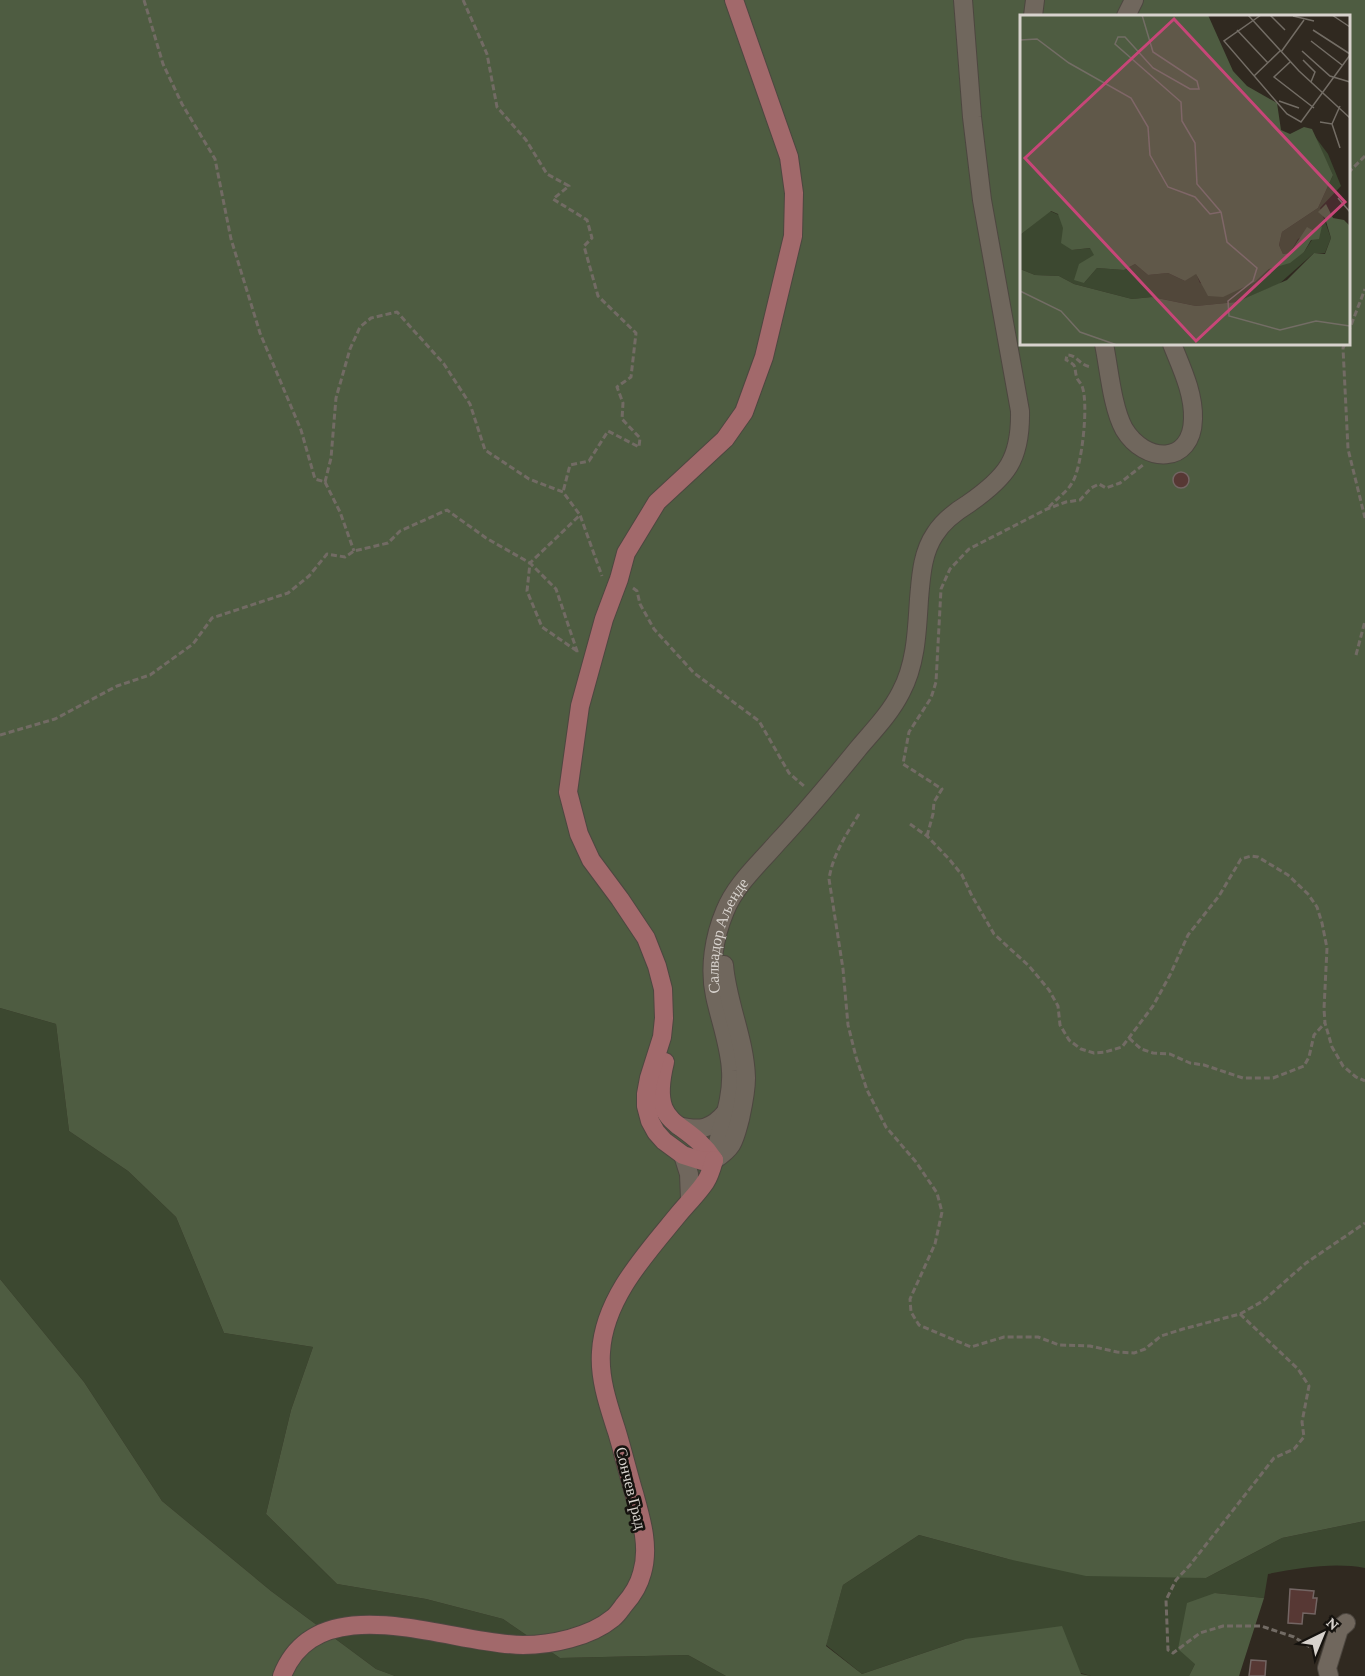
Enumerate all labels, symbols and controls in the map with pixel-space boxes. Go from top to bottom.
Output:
inset map [1020,15,1350,345]
street label: Салвадор Аљенде [704,874,751,995]
street label: Сончев Град [612,1445,649,1531]
north arrow [1293,1604,1353,1664]
text: N [1323,1613,1343,1633]

